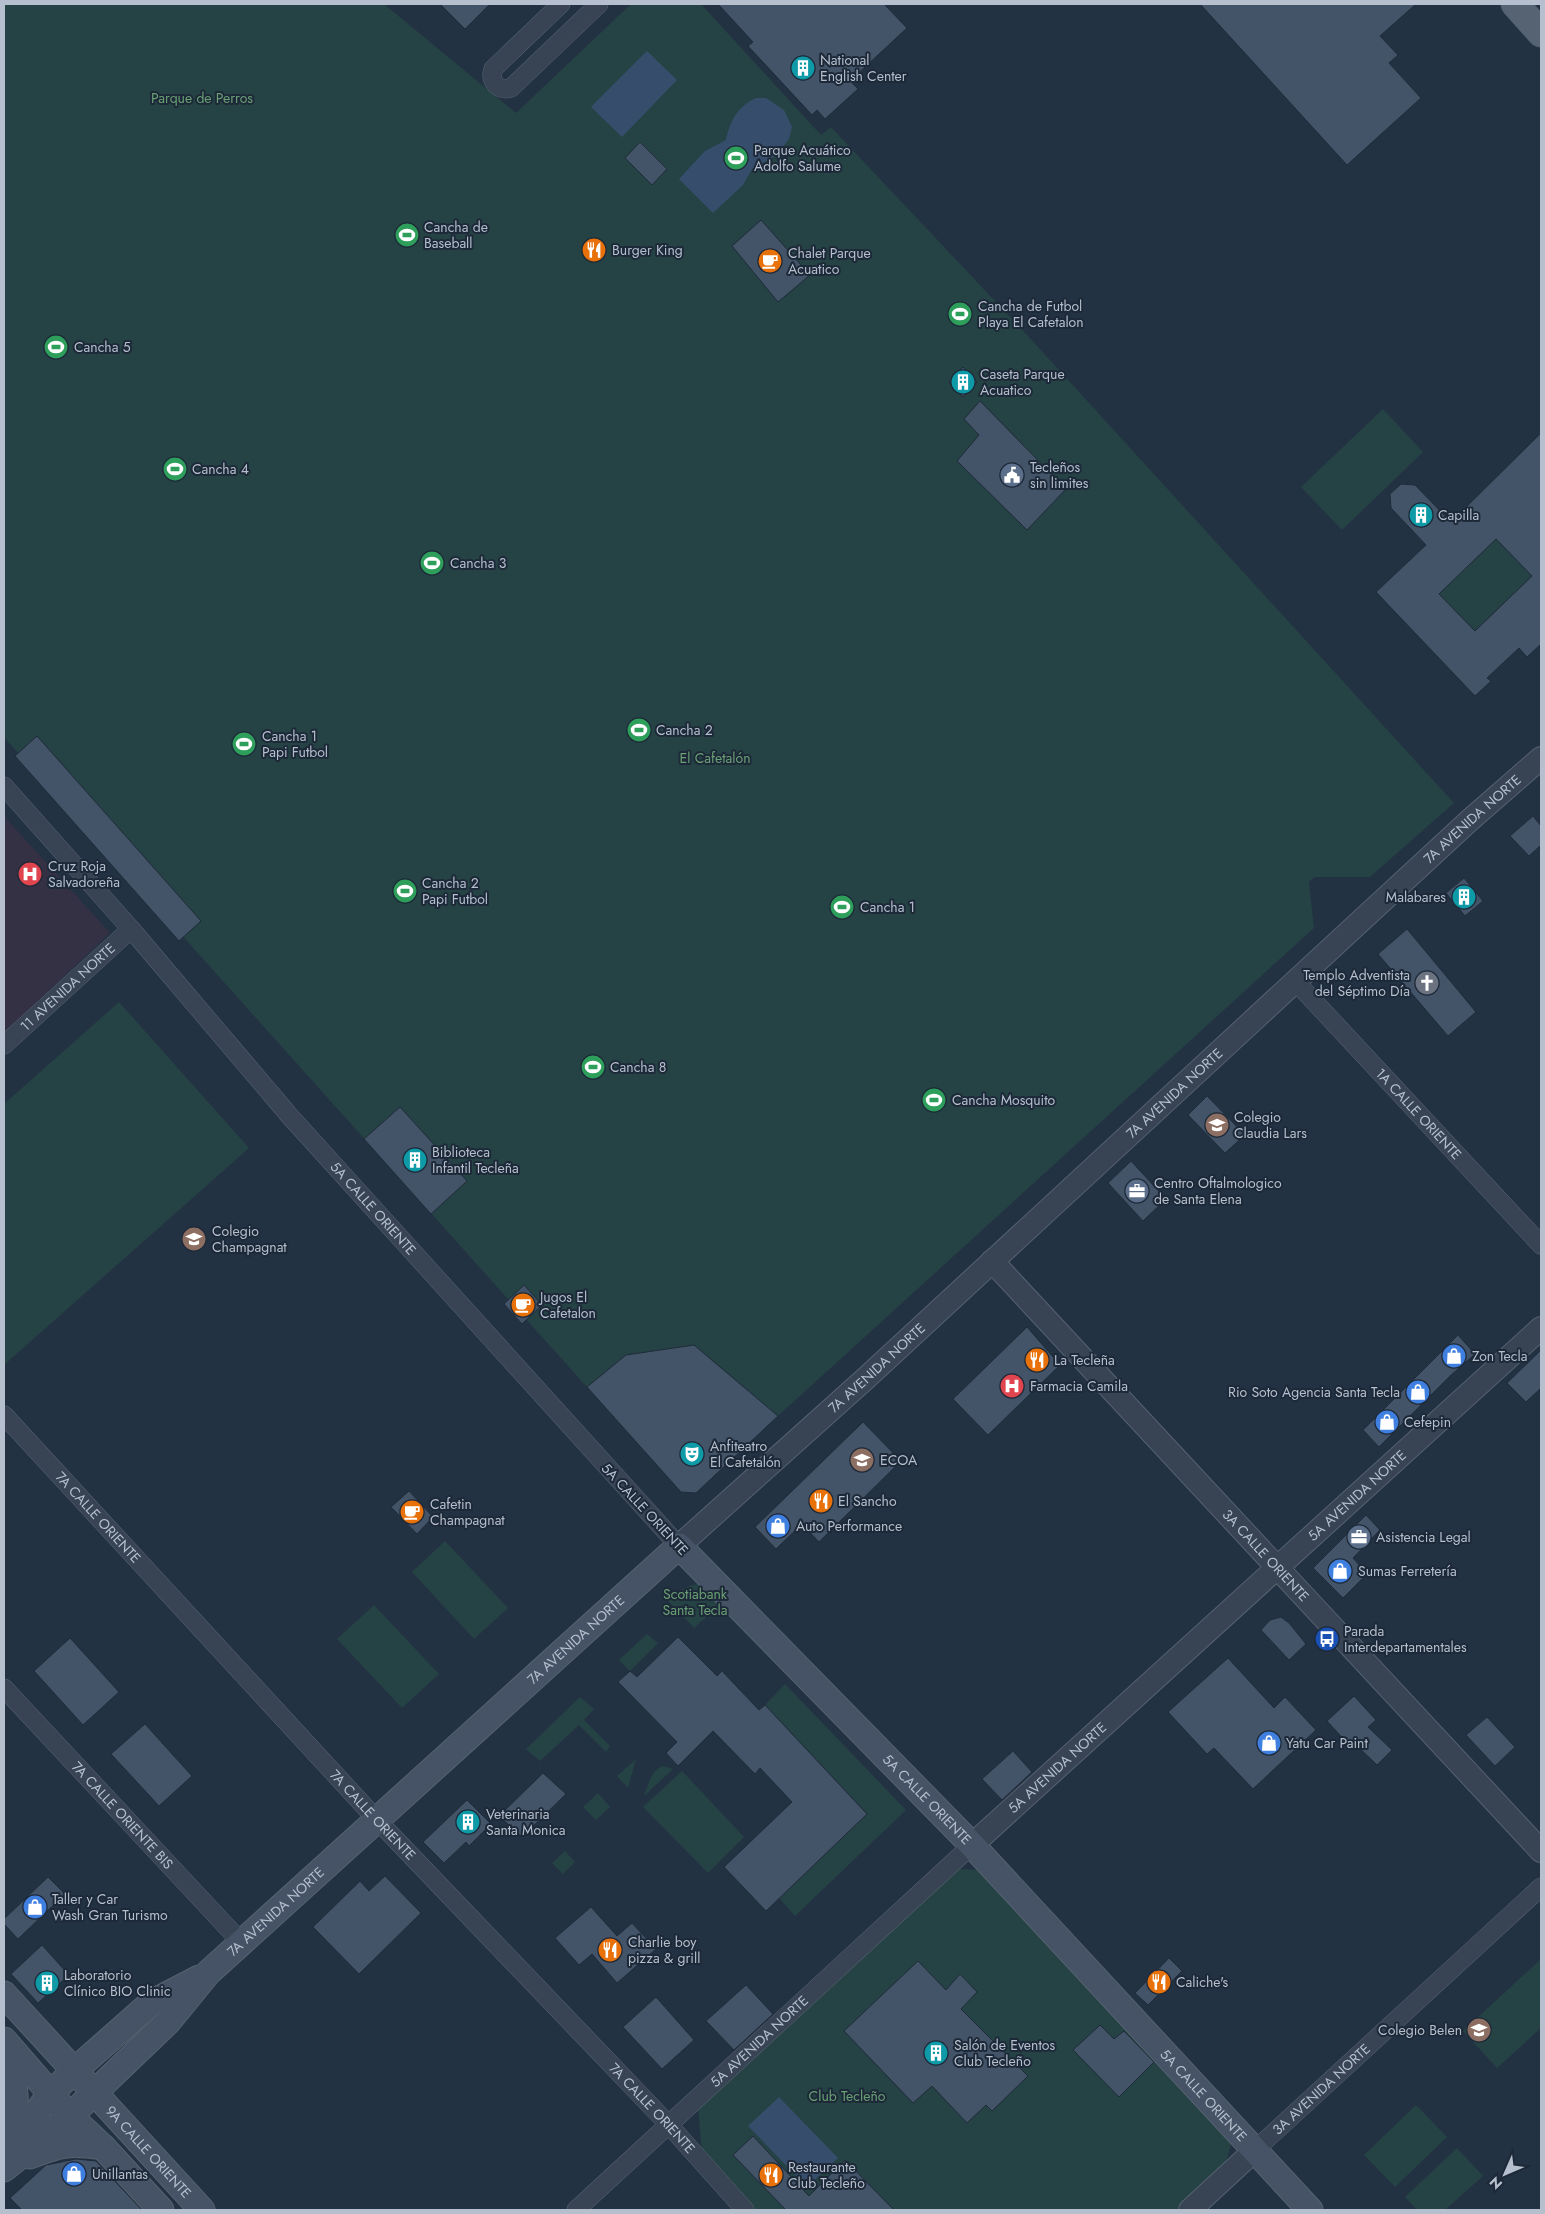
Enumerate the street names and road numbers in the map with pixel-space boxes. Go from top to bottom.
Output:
street label: 7A AVENIDA NORTE [1419,770,1525,868]
street label: 11 AVENIDA NORTE [16,938,119,1036]
street label: 7A AVENIDA NORTE [1122,1043,1227,1143]
street label: 1A CALLE ORIENTE [1371,1064,1466,1164]
street label: 5A CALLE ORIENTE [326,1157,421,1259]
street label: 7A AVENIDA NORTE [824,1318,929,1418]
street label: 5A AVENIDA NORTE [1303,1445,1411,1545]
street label: 5A CALLE ORIENTE [597,1458,693,1560]
street label: 7A CALLE ORIENTE [51,1467,145,1567]
street label: 3A CALLE ORIENTE [1218,1505,1314,1606]
street label: 7A AVENIDA NORTE [523,1590,629,1689]
street label: 5A AVENIDA NORTE [1003,1718,1111,1818]
street label: 5A CALLE ORIENTE [878,1750,976,1849]
street label: 7A CALLE ORIENTE BIS [67,1757,178,1874]
street label: 7A CALLE ORIENTE [325,1765,420,1865]
street label: 7A AVENIDA NORTE [223,1862,329,1961]
street label: 5A AVENIDA NORTE [706,1991,813,2092]
street label: 3A AVENIDA NORTE [1268,2039,1375,2139]
street label: 5A CALLE ORIENTE [1156,2044,1252,2146]
street label: 7A CALLE ORIENTE [605,2058,700,2158]
street label: 9A CALLE ORIENTE [101,2101,196,2202]

